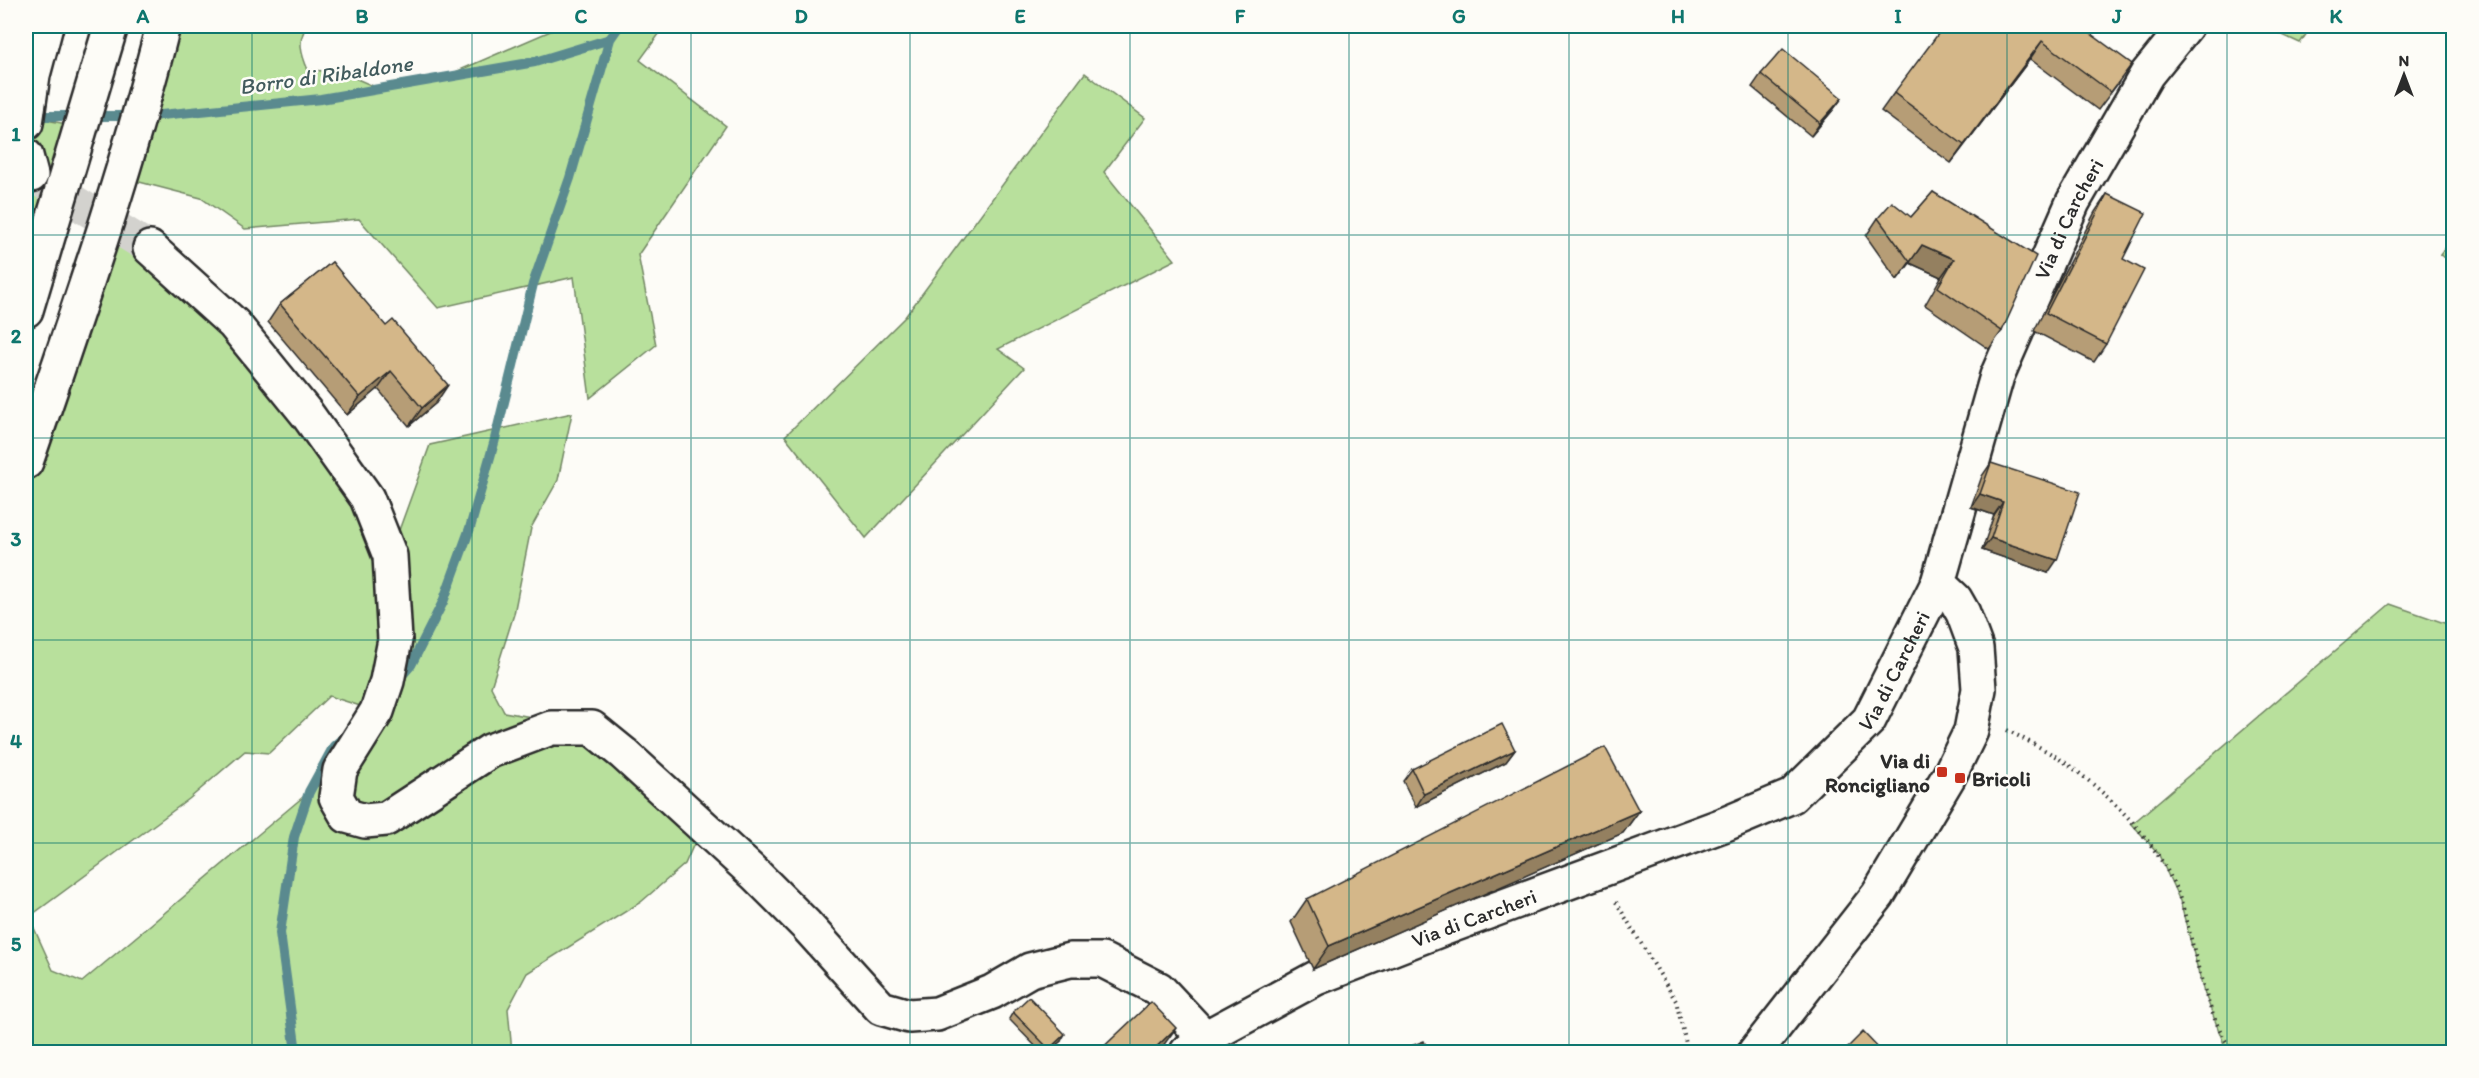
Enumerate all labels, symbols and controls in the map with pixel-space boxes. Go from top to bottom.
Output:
text: A [136,4,150,28]
text: B [356,4,369,28]
text: C [575,4,588,28]
text: D [794,4,808,28]
text: E [1014,4,1026,28]
text: F [1235,4,1246,28]
text: G [1452,4,1466,28]
text: H [1671,4,1685,28]
text: I [1894,4,1902,28]
text: J [2111,4,2122,28]
text: K [2330,4,2344,28]
north arrow [2374,45,2434,105]
water label: Borro di Ribaldone [238,49,416,101]
text: N [2399,51,2409,70]
text: 1 [11,122,21,146]
street label: Via di Carcheri [2028,154,2108,283]
text: 2 [11,324,22,348]
text: 3 [11,527,22,551]
street label: Via di Carcheri [1853,606,1935,736]
text: 4 [10,729,22,753]
place label: Via di Roncigliano [1825,748,1930,798]
marker: Via di Roncigliano [1935,765,1949,779]
place label: Bricoli [1972,766,2031,791]
marker: Bricoli [1953,771,1967,785]
street label: Via di Carcheri [1408,883,1540,952]
text: 5 [11,932,22,956]

